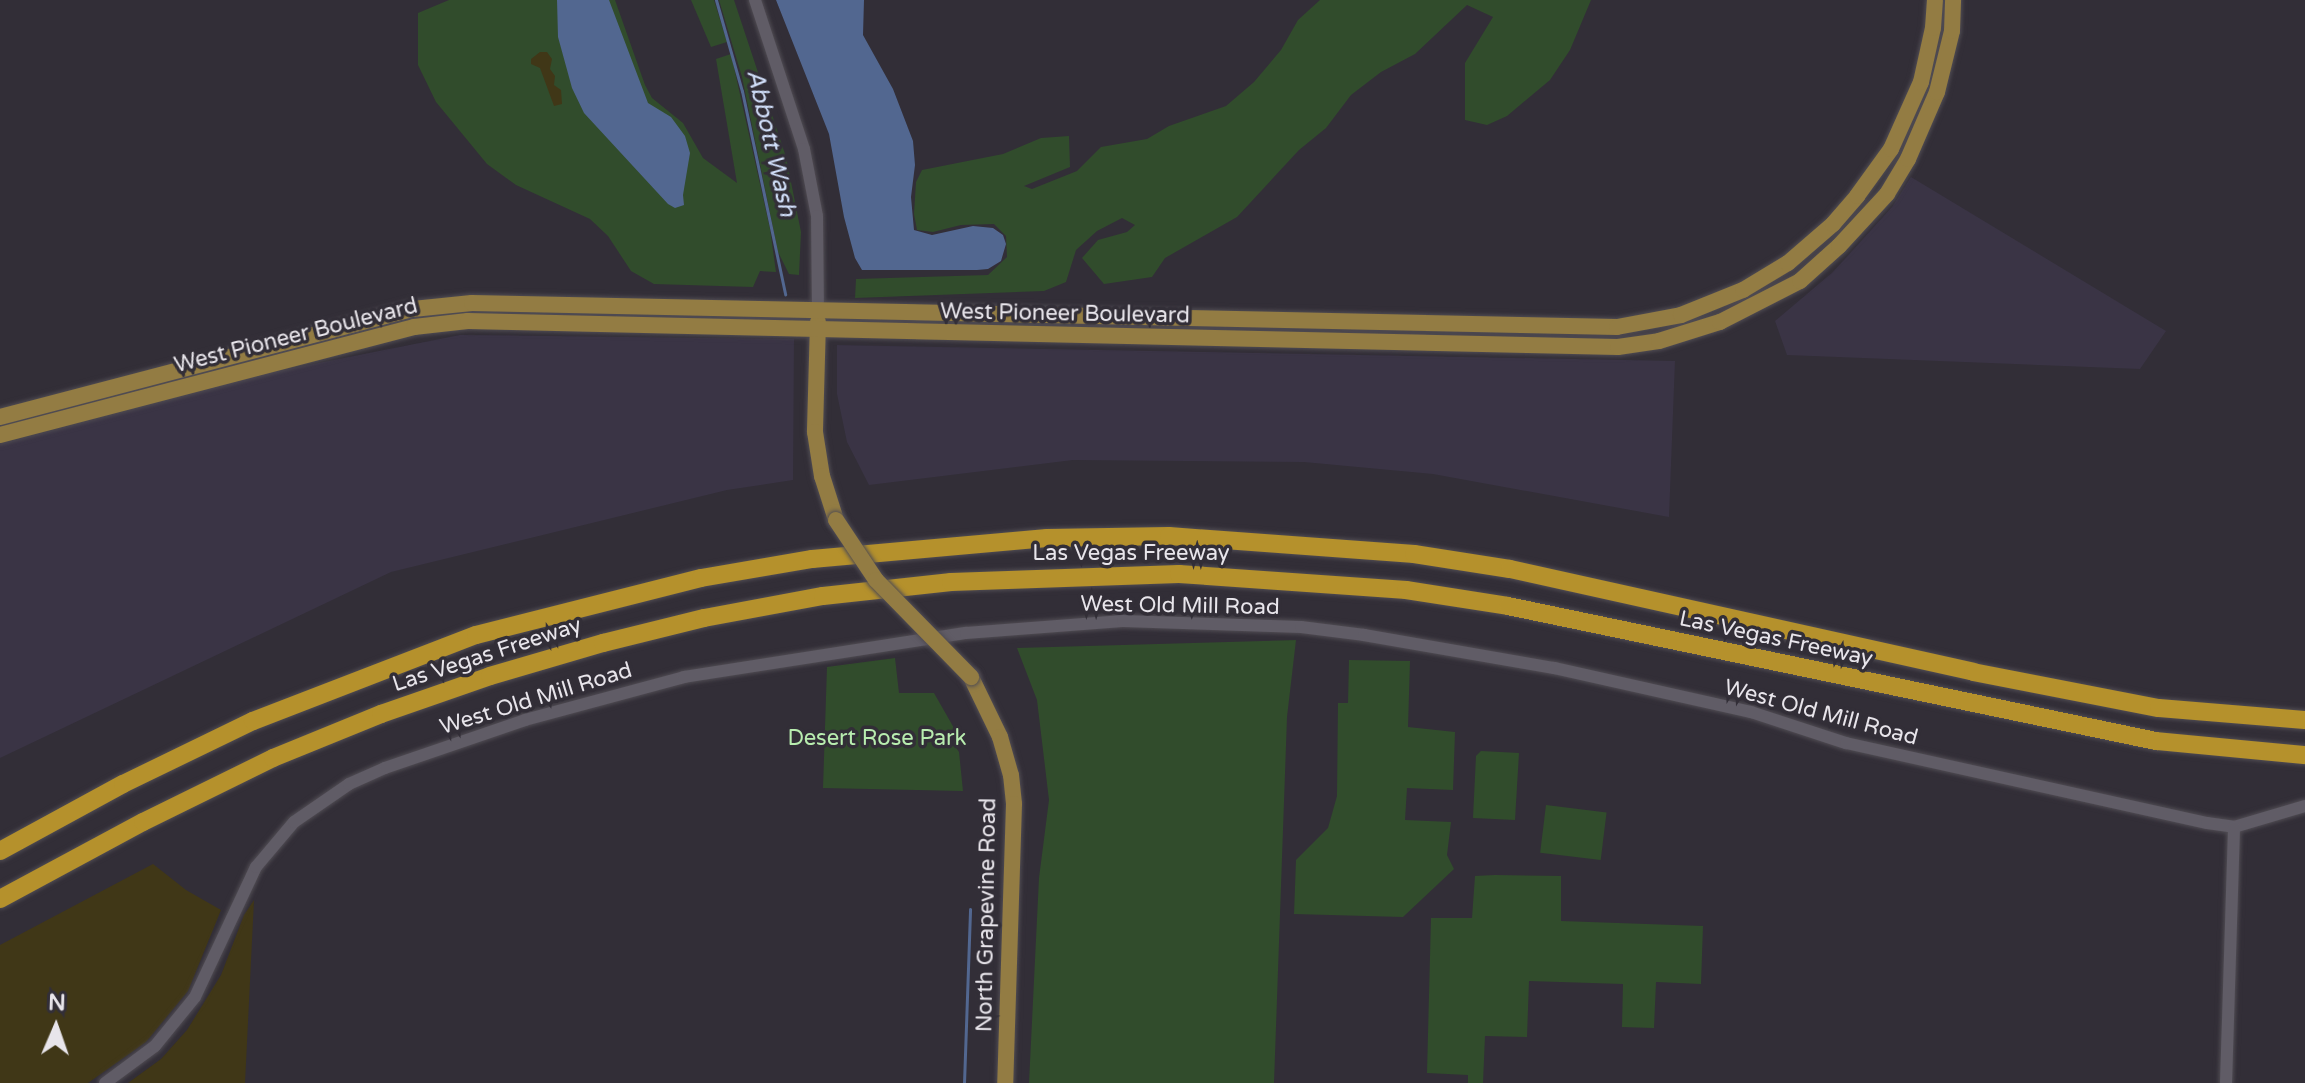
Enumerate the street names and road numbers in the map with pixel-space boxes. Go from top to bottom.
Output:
street label: West Pioneer Boulevard [172,293,420,379]
street label: West Pioneer Boulevard [940,299,1190,329]
street label: Las Vegas Freeway [1032,541,1230,567]
street label: West Old Mill Road [1080,591,1280,621]
street label: Las Vegas Freeway [1677,606,1875,672]
street label: Las Vegas Freeway [389,612,585,698]
street label: West Old Mill Road [437,657,635,741]
street label: West Old Mill Road [1721,674,1921,752]
street label: North Grapevine Road [972,798,1002,1032]

